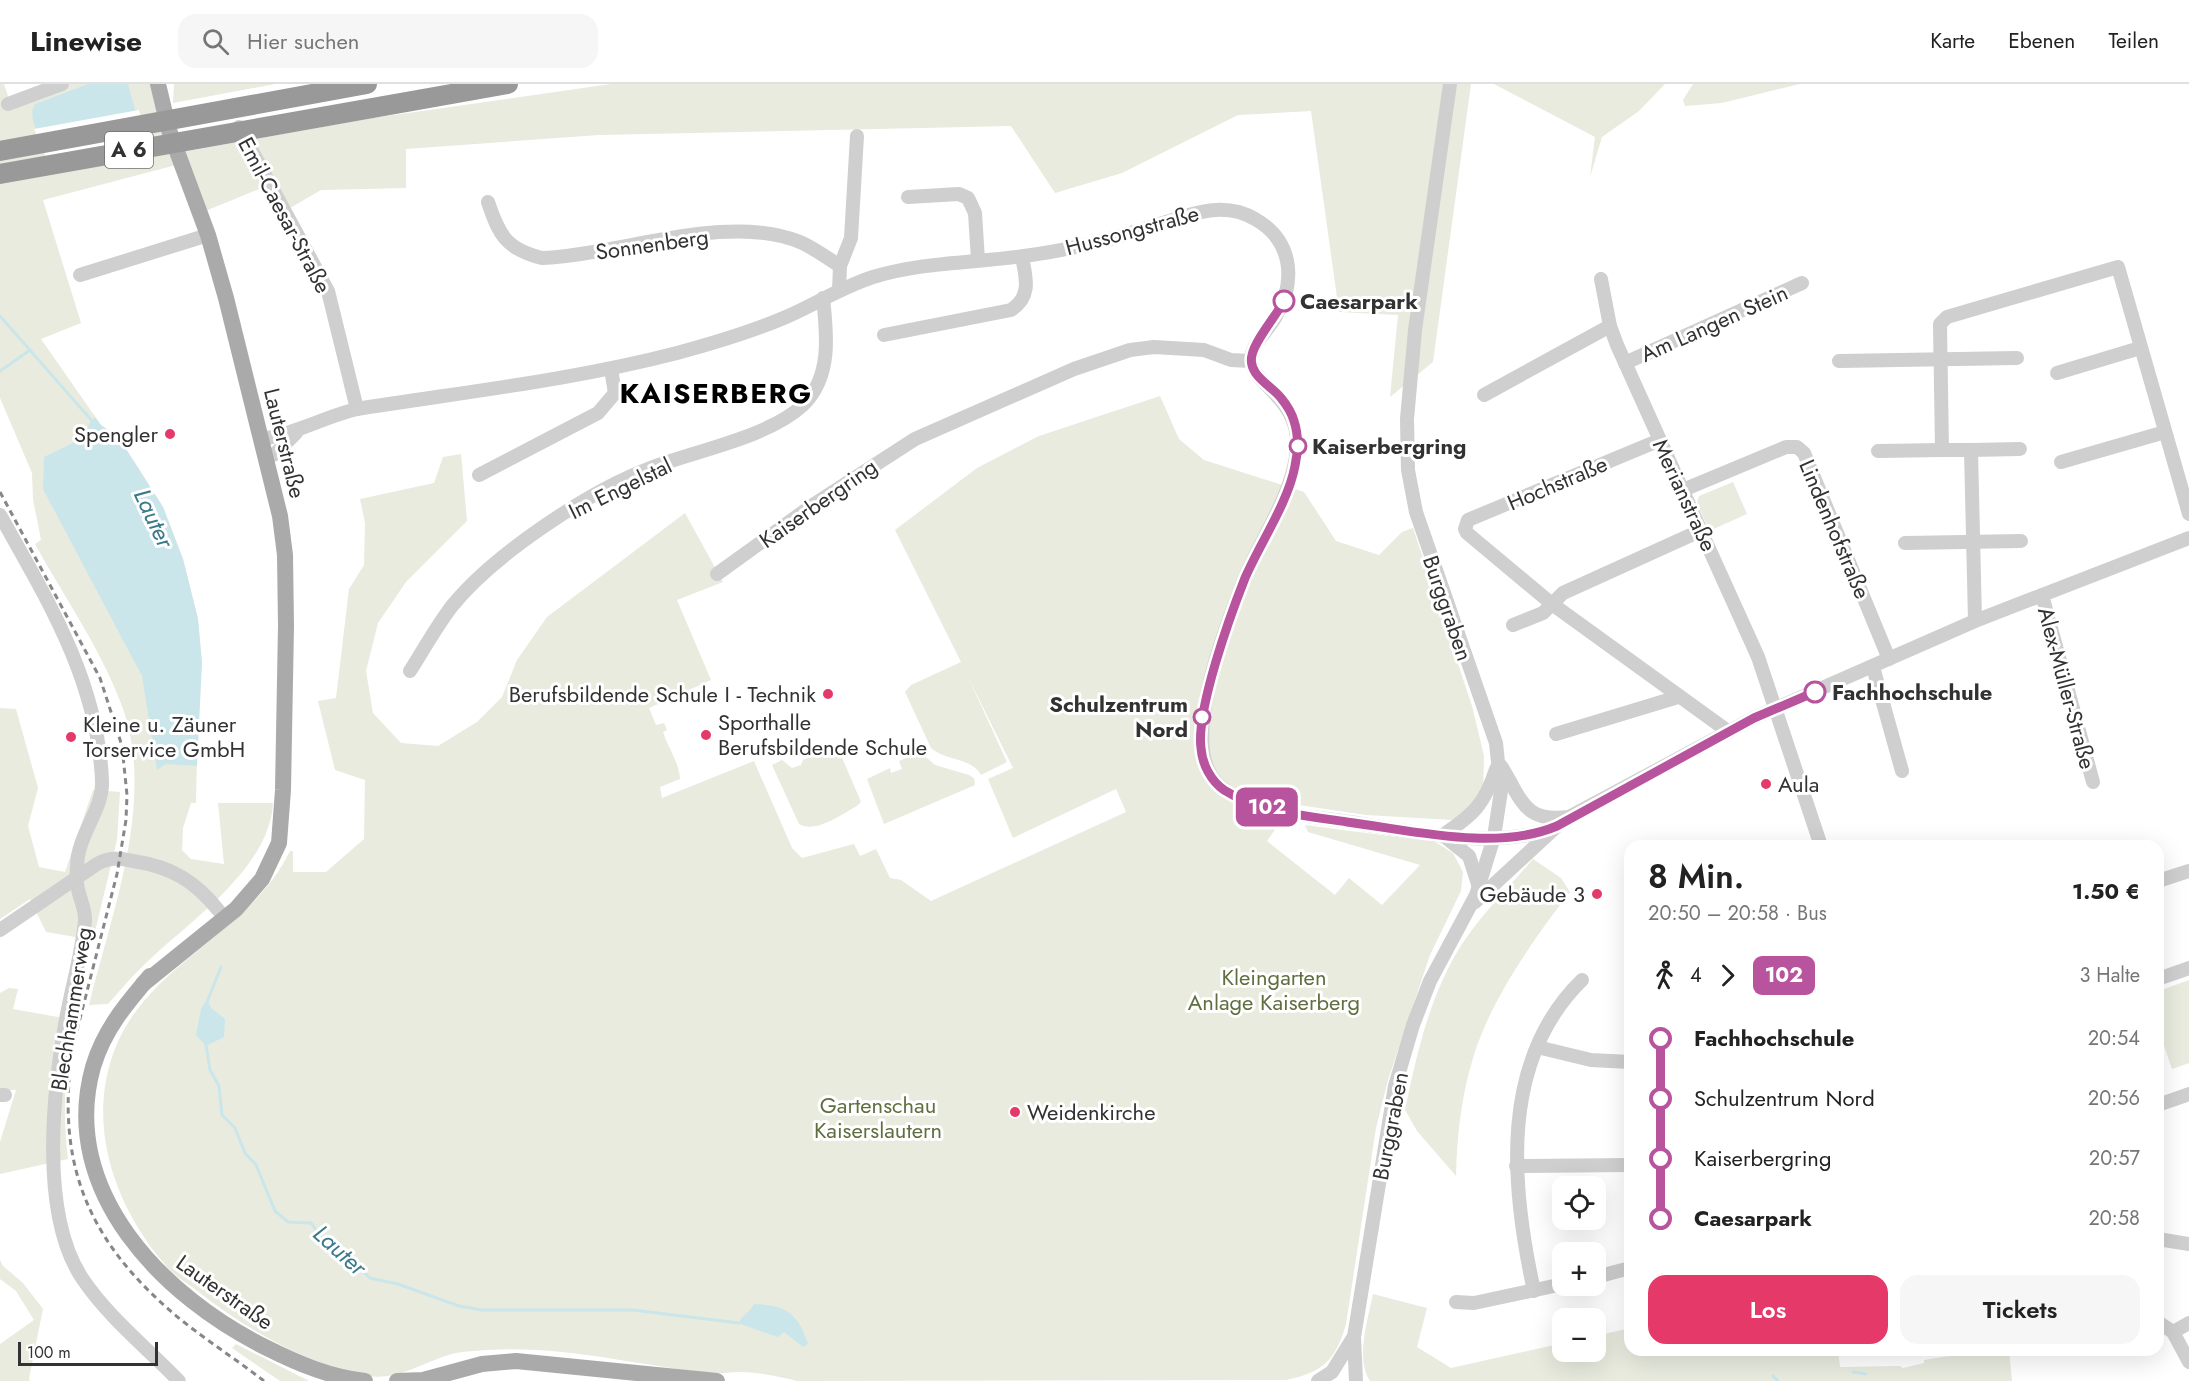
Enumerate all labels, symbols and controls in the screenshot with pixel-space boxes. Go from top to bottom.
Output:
search box [178,14,598,68]
text: Linewise [30,21,142,62]
icon: search [199,25,232,58]
text: Hier suchen [247,25,359,57]
text: Karte [1930,26,1975,56]
text: Ebenen [2008,26,2075,56]
text: Teilen [2108,26,2159,56]
street label: Emil-Caesar-Straße [230,131,340,299]
road number: A 6 [105,132,153,168]
street label: Hussongstraße [1062,197,1202,263]
street label: Sonnenberg [593,220,711,268]
street label: Am Langen Stein [1635,276,1793,370]
place label: Caesarpark [1300,285,1418,317]
marker: Caesarpark [1273,290,1295,312]
district label: KAISERBERG [620,373,813,414]
street label: Lauterstraße [256,385,314,501]
place label: Spengler [74,418,158,450]
marker: Spengler [163,427,177,441]
place label: Kaiserbergring [1312,430,1467,462]
street label: Merianstraße [1645,434,1725,556]
marker: Kaiserbergring [1289,437,1307,455]
street label: Hochstraße [1502,448,1612,518]
street label: Im Engelstal [563,449,677,527]
street label: Kaiserbergring [753,450,883,556]
street label: Lindenhofstraße [1791,454,1879,604]
water label: Lauter [125,483,184,555]
street label: Burggraben [1415,551,1481,665]
street label: Alex-Müller-Straße [2030,603,2104,773]
place label: Fachhochschule [1832,676,1992,708]
place label: Berufsbildende Schule I - Technik [509,678,816,710]
marker: Fachhochschule [1804,681,1826,703]
marker: Berufsbildende Schule I - Technik [821,687,835,701]
place label: Schulzentrum Nord [1049,688,1188,745]
place label: Sporthalle Berufsbildende Schule [718,706,927,763]
place label: Kleine u. Zäuner Torservice GmbH [83,708,245,765]
marker: Schulzentrum Nord [1193,708,1211,726]
marker: Sporthalle Berufsbildende Schule [699,728,713,742]
marker: Kleine u. Zäuner Torservice GmbH [64,730,78,744]
place label: Aula [1778,768,1819,800]
marker: Aula [1759,777,1773,791]
line badge: 102 [1232,788,1302,826]
text: 102 [1248,792,1286,822]
text: 8 Min. [1648,853,1744,900]
text: 1.50 € [2072,875,2140,907]
place label: Gebäude 3 [1479,878,1585,910]
marker: Gebäude 3 [1590,887,1604,901]
text: 20:50 – 20:58 · Bus [1648,899,1827,928]
street label: Blechhammerweg [42,925,100,1093]
icon: walk [1648,959,1681,992]
icon: forward [1711,959,1744,992]
text: 102 [1765,960,1803,990]
park label: Kleingarten Anlage Kaiserberg [1188,961,1360,1018]
text: 4 [1690,961,1702,990]
text: 3 Halte [2079,961,2140,990]
text: Fachhochschule [1694,1022,1854,1054]
text: 20:54 [2088,1024,2140,1053]
street label: Burggraben [1364,1069,1416,1183]
text: Schulzentrum Nord [1694,1082,1875,1114]
text: 20:56 [2088,1084,2140,1113]
park label: Gartenschau Kaiserslautern [814,1089,942,1146]
place label: Weidenkirche [1027,1096,1156,1128]
marker: Weidenkirche [1008,1105,1022,1119]
text: Kaiserbergring [1694,1142,1831,1174]
text: 20:57 [2089,1144,2140,1173]
map controls [1552,1176,1606,1362]
button: locate [1552,1176,1606,1230]
text: Caesarpark [1694,1202,1812,1234]
text: 20:58 [2088,1204,2140,1233]
water label: Lauter [305,1216,376,1285]
button: + [1552,1242,1606,1296]
street label: Lauterstraße [170,1247,280,1337]
button: Los [1648,1275,1888,1344]
button: Tickets [1900,1275,2140,1344]
button: − [1552,1308,1606,1362]
scale bar [18,1339,158,1366]
text: 100 m [27,1341,71,1364]

